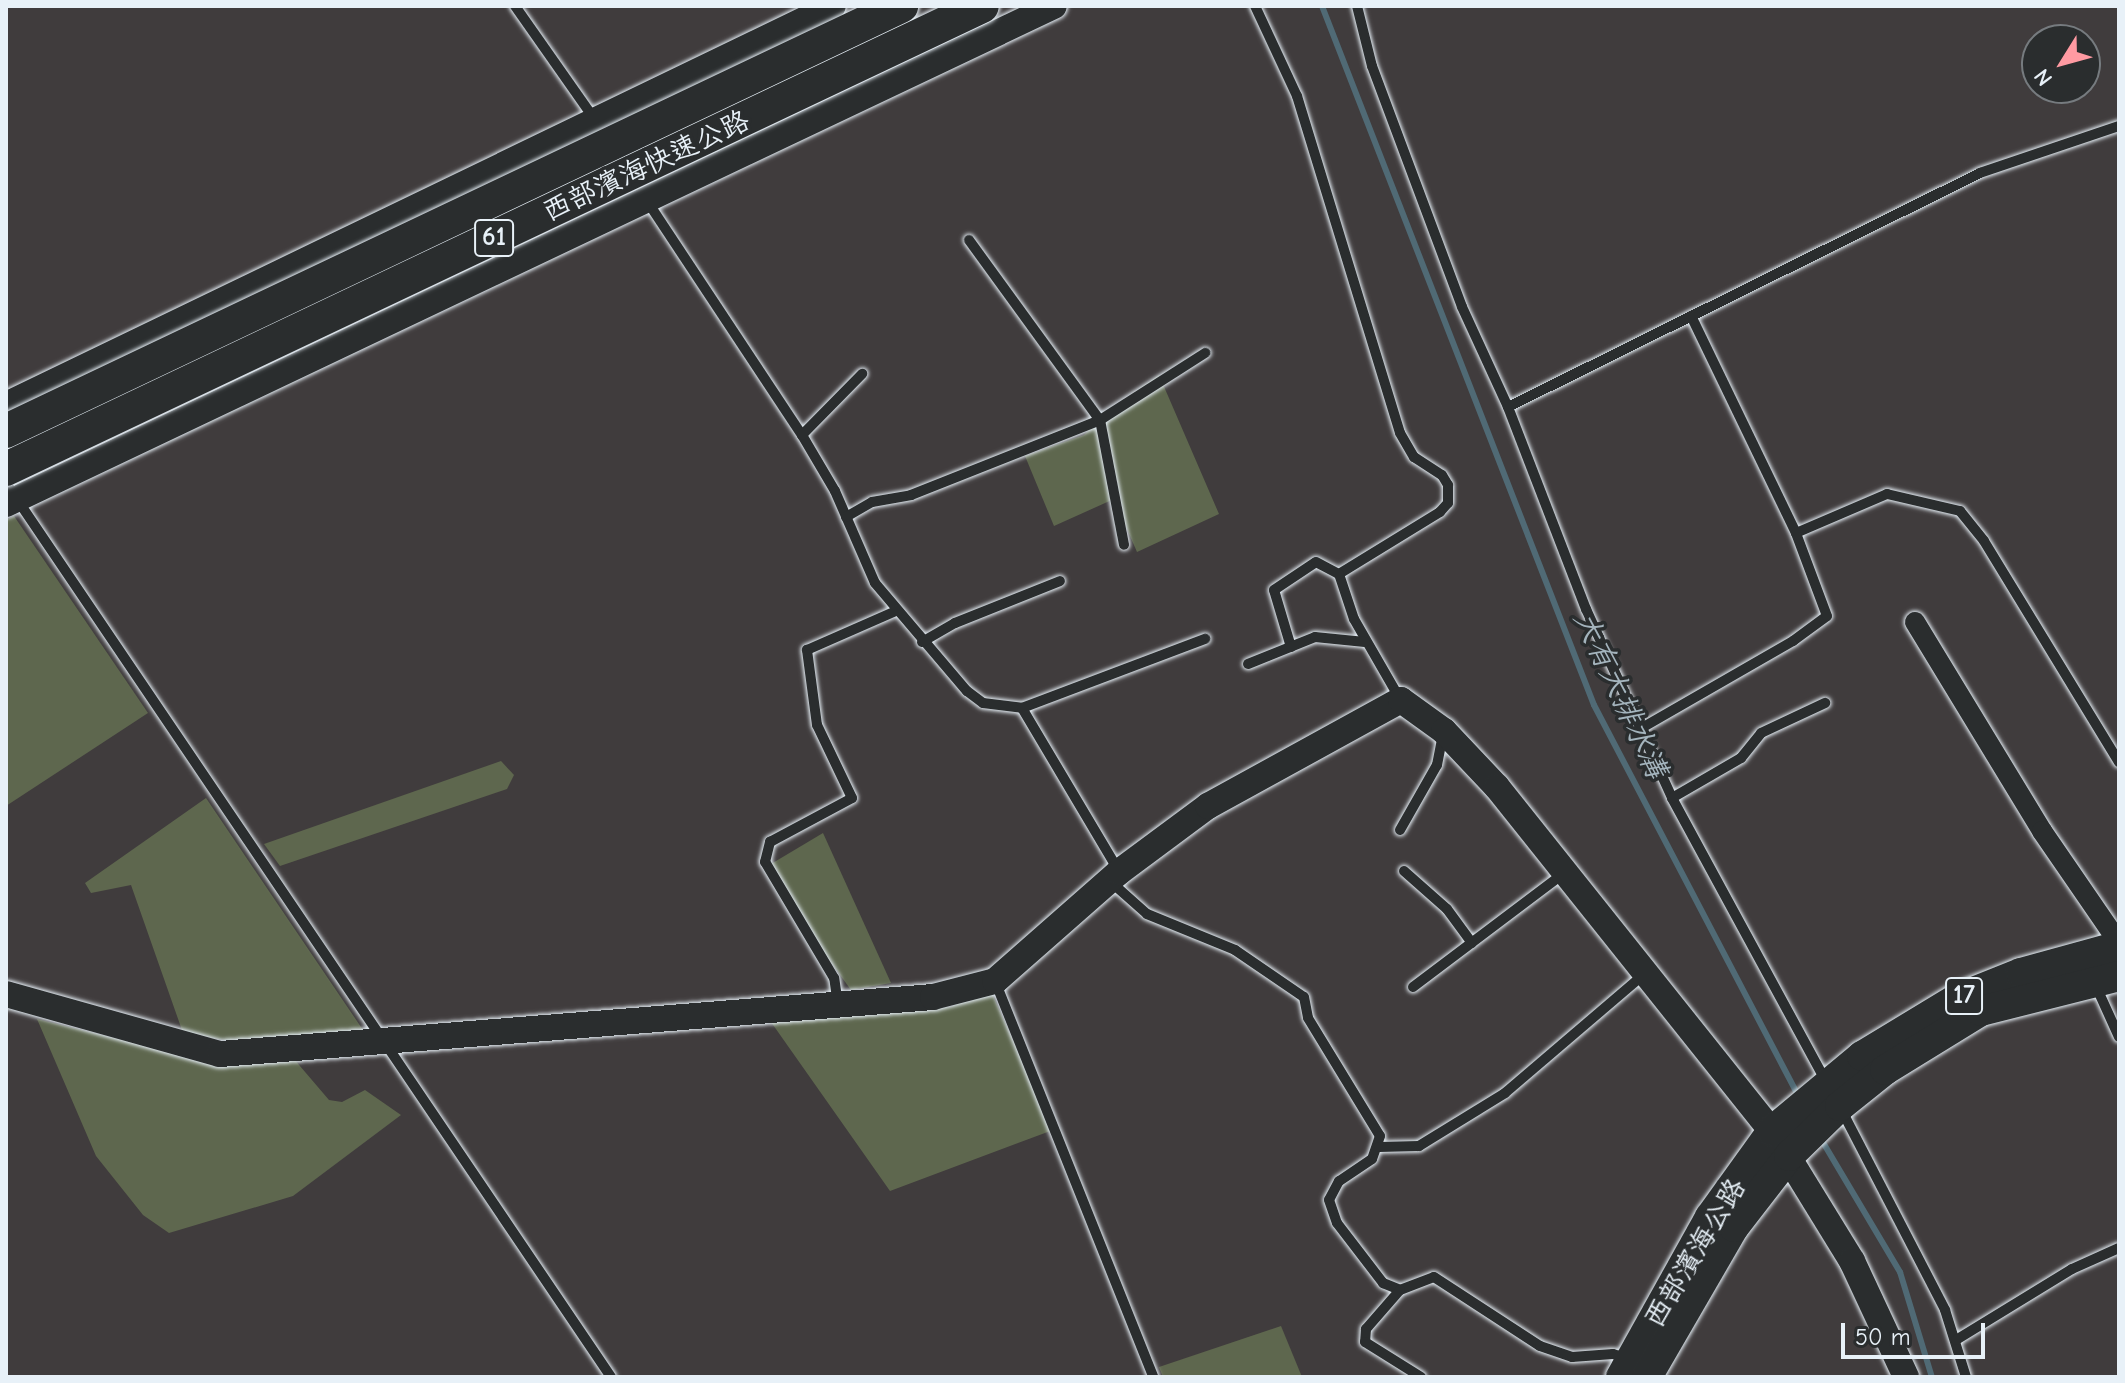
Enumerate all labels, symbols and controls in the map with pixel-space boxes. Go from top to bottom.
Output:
north arrow [2021,24,2101,104]
text: N [2029,64,2058,91]
street label: 西部濱海快速公路 [537,103,755,229]
road number: 61 [474,216,514,260]
water label: 大有大排水溝 [1566,606,1674,784]
road number: 17 [1944,974,1984,1018]
street label: 西部濱海公路 [1637,1172,1753,1334]
scale bar [1845,1307,1989,1357]
text: 50 m [1855,1323,1911,1351]

